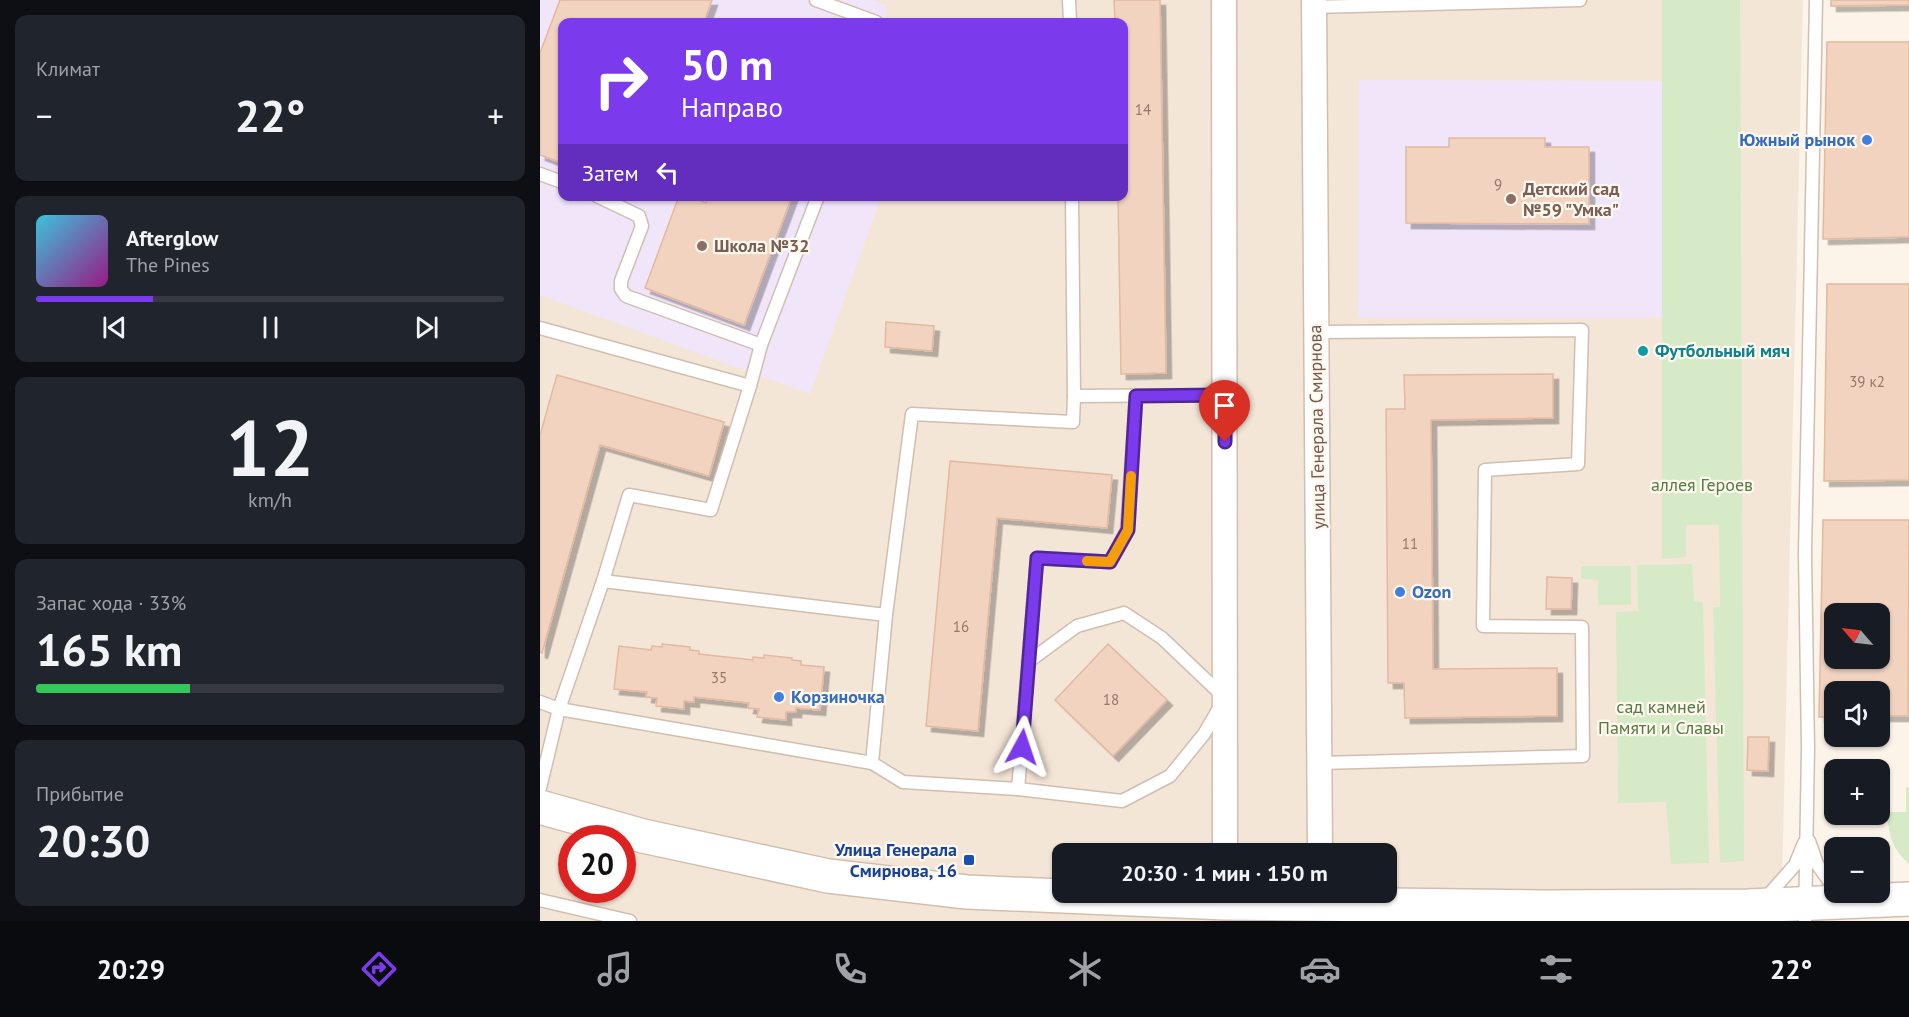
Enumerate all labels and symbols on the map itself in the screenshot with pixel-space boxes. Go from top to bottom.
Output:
house number: 14 [1135,100,1151,119]
place label: Южный рынок [1739,128,1855,151]
marker: Южный рынок [1860,133,1874,147]
house number: 9 [1494,175,1502,194]
place label: Детский сад №59 "Умка" [1523,177,1619,221]
marker: Детский сад №59 "Умка" [1504,192,1518,206]
place label: Школа №32 [714,234,809,257]
marker: Школа №32 [695,239,709,253]
street label: улица Генерала Смирнова [1303,324,1330,530]
place label: Футбольный мяч [1655,339,1790,362]
marker: Футбольный мяч [1636,344,1650,358]
house number: 39 к2 [1849,372,1885,391]
pin [1199,380,1250,442]
park label: аллея Героев [1651,473,1753,496]
house number: 11 [1402,534,1418,553]
place label: Ozon [1412,580,1451,603]
marker: Ozon [1393,585,1407,599]
north arrow [1824,603,1890,669]
house number: 16 [953,617,969,636]
house number: 35 [711,668,727,687]
place label: Корзиночка [791,685,885,708]
marker: Корзиночка [772,690,786,704]
house number: 18 [1103,690,1119,709]
park label: сад камней Памяти и Славы [1598,695,1724,739]
position arrow [990,715,1054,779]
speed limit sign: 20 [558,825,636,903]
place label: Улица Генерала Смирнова, 16 [834,838,957,882]
marker: Улица Генерала Смирнова, 16 [962,853,976,867]

